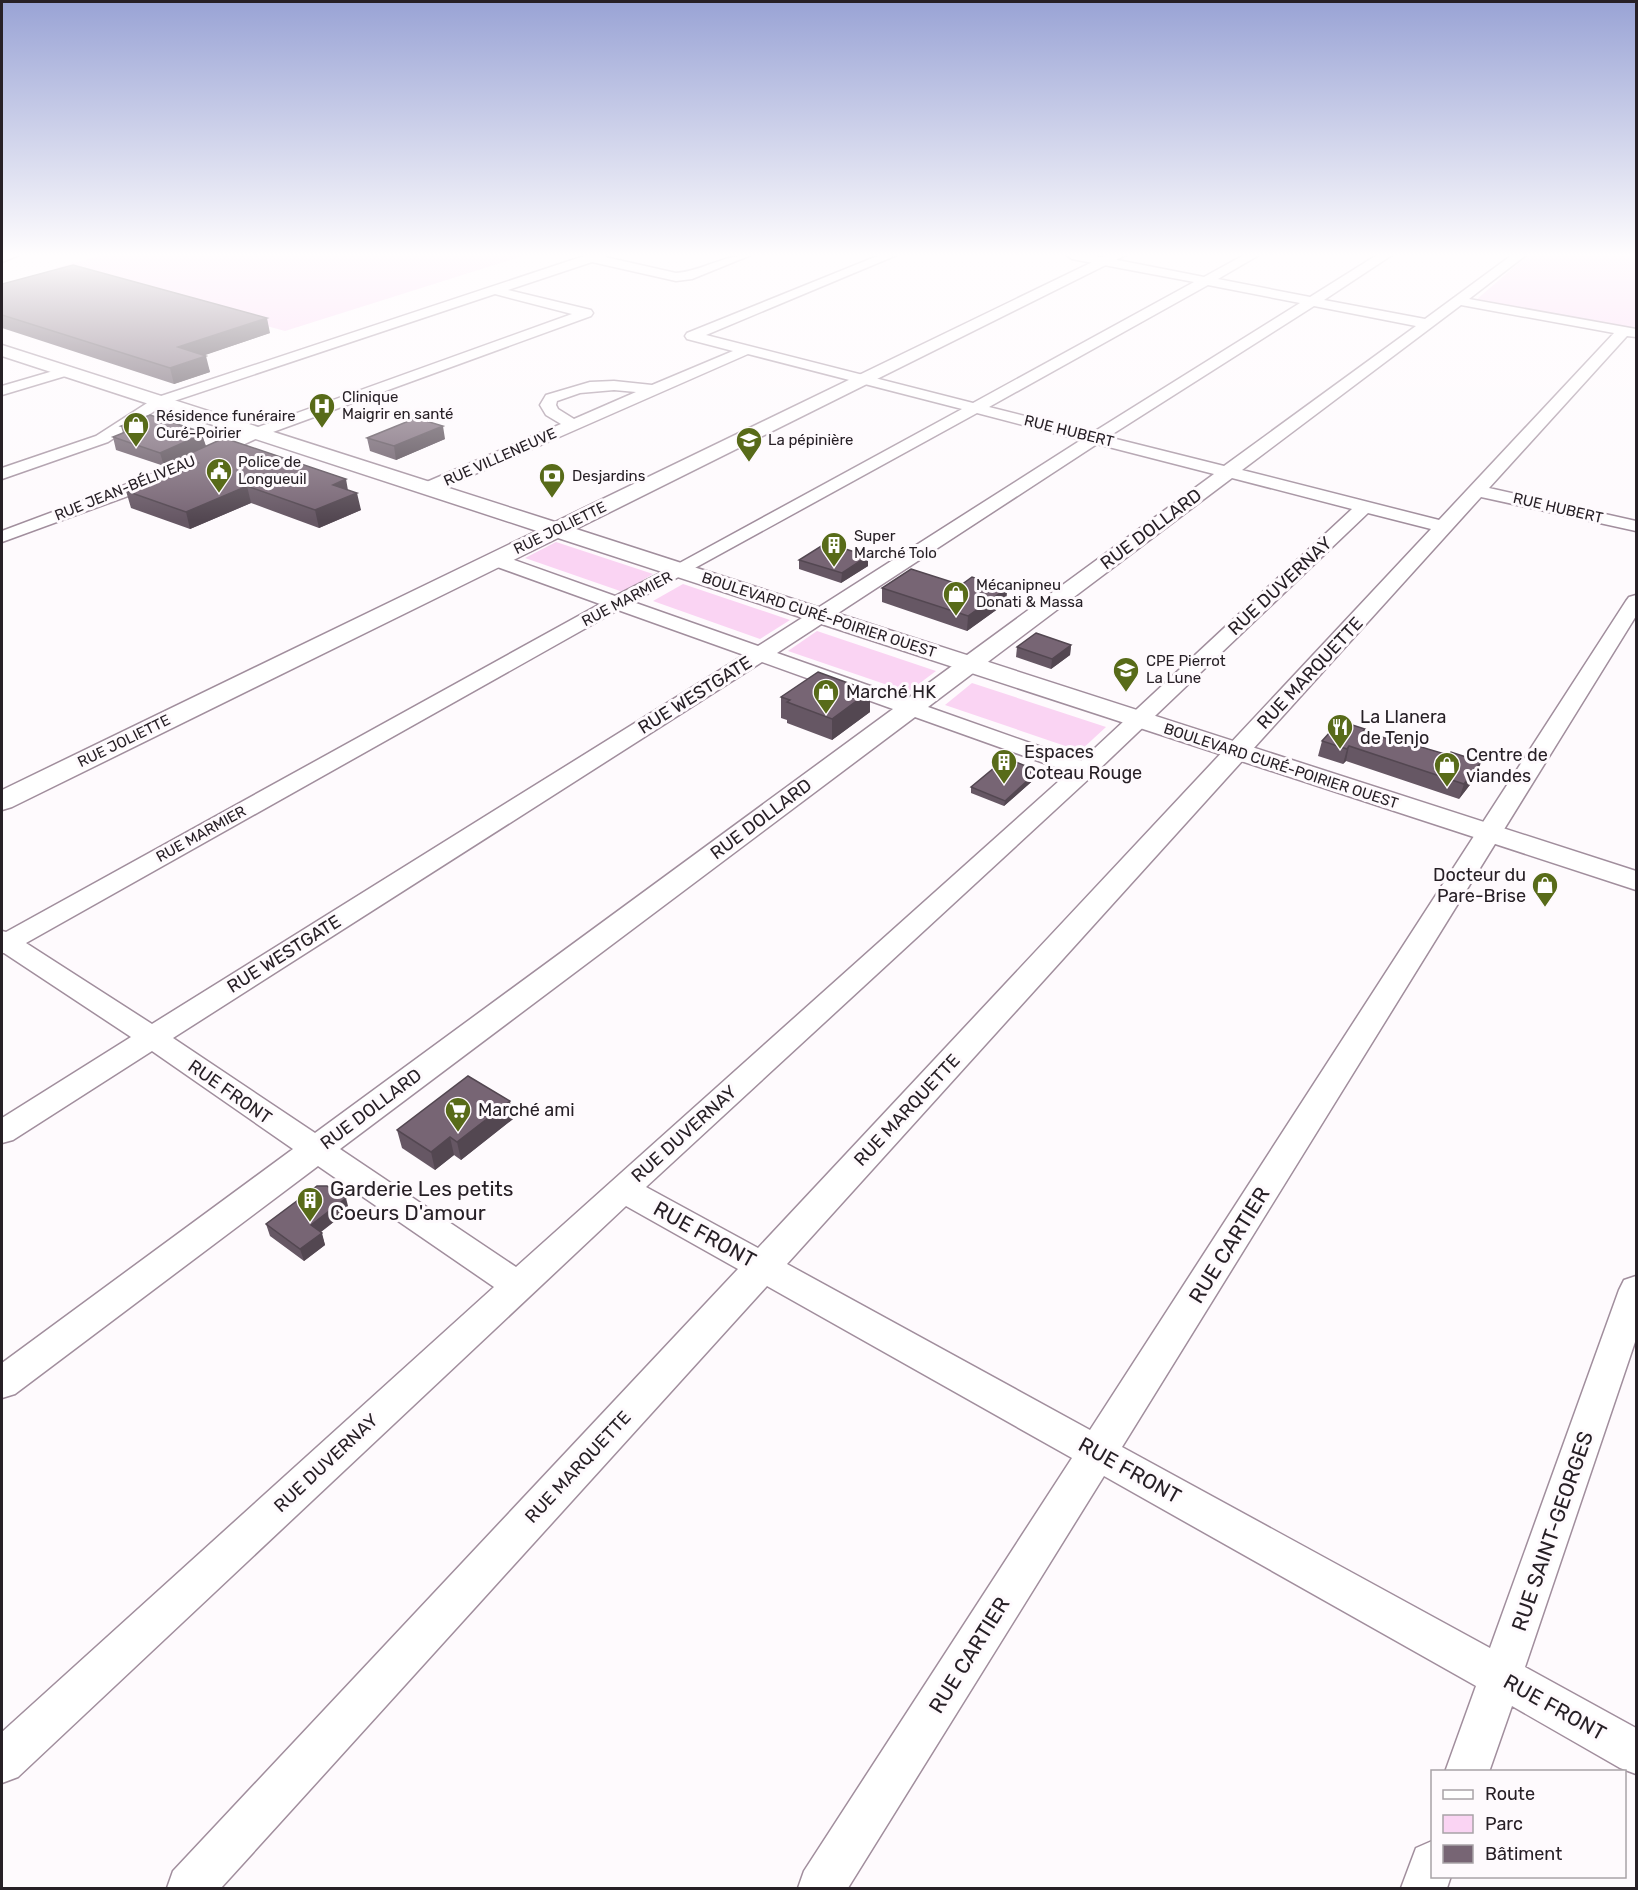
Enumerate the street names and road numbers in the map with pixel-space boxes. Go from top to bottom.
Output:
street label: RUE HUBERT [1022,411,1116,451]
street label: RUE VILLENEUVE [441,424,559,490]
street label: RUE JEAN-BÉLIVEAU [52,452,198,524]
street label: RUE DOLLARD [1096,484,1206,574]
street label: RUE HUBERT [1511,489,1605,527]
street label: RUE JOLIETTE [511,498,609,558]
street label: RUE DUVERNAY [1223,532,1337,640]
street label: RUE MARMIER [579,568,675,630]
street label: BOULEVARD CURÉ-POIRIER OUEST [699,569,939,662]
street label: RUE MARQUETTE [1252,612,1368,734]
street label: RUE WESTGATE [634,651,756,739]
street label: RUE JOLIETTE [75,711,173,771]
street label: BOULEVARD CURÉ-POIRIER OUEST [1161,720,1401,813]
street label: RUE DOLLARD [706,774,816,864]
street label: RUE MARMIER [153,802,249,866]
street label: RUE WESTGATE [223,910,345,998]
street label: RUE MARQUETTE [849,1049,965,1171]
street label: RUE FRONT [184,1055,276,1129]
street label: RUE DOLLARD [316,1064,426,1154]
street label: RUE DUVERNAY [627,1081,741,1187]
street label: RUE CARTIER [1183,1182,1275,1308]
street label: RUE FRONT [649,1196,761,1272]
street label: RUE MARQUETTE [520,1406,636,1528]
street label: RUE DUVERNAY [269,1409,383,1517]
street label: RUE SAINT-GEORGES [1506,1428,1598,1634]
street label: RUE FRONT [1074,1432,1186,1508]
street label: RUE CARTIER [923,1592,1015,1718]
street label: RUE FRONT [1499,1669,1611,1745]

